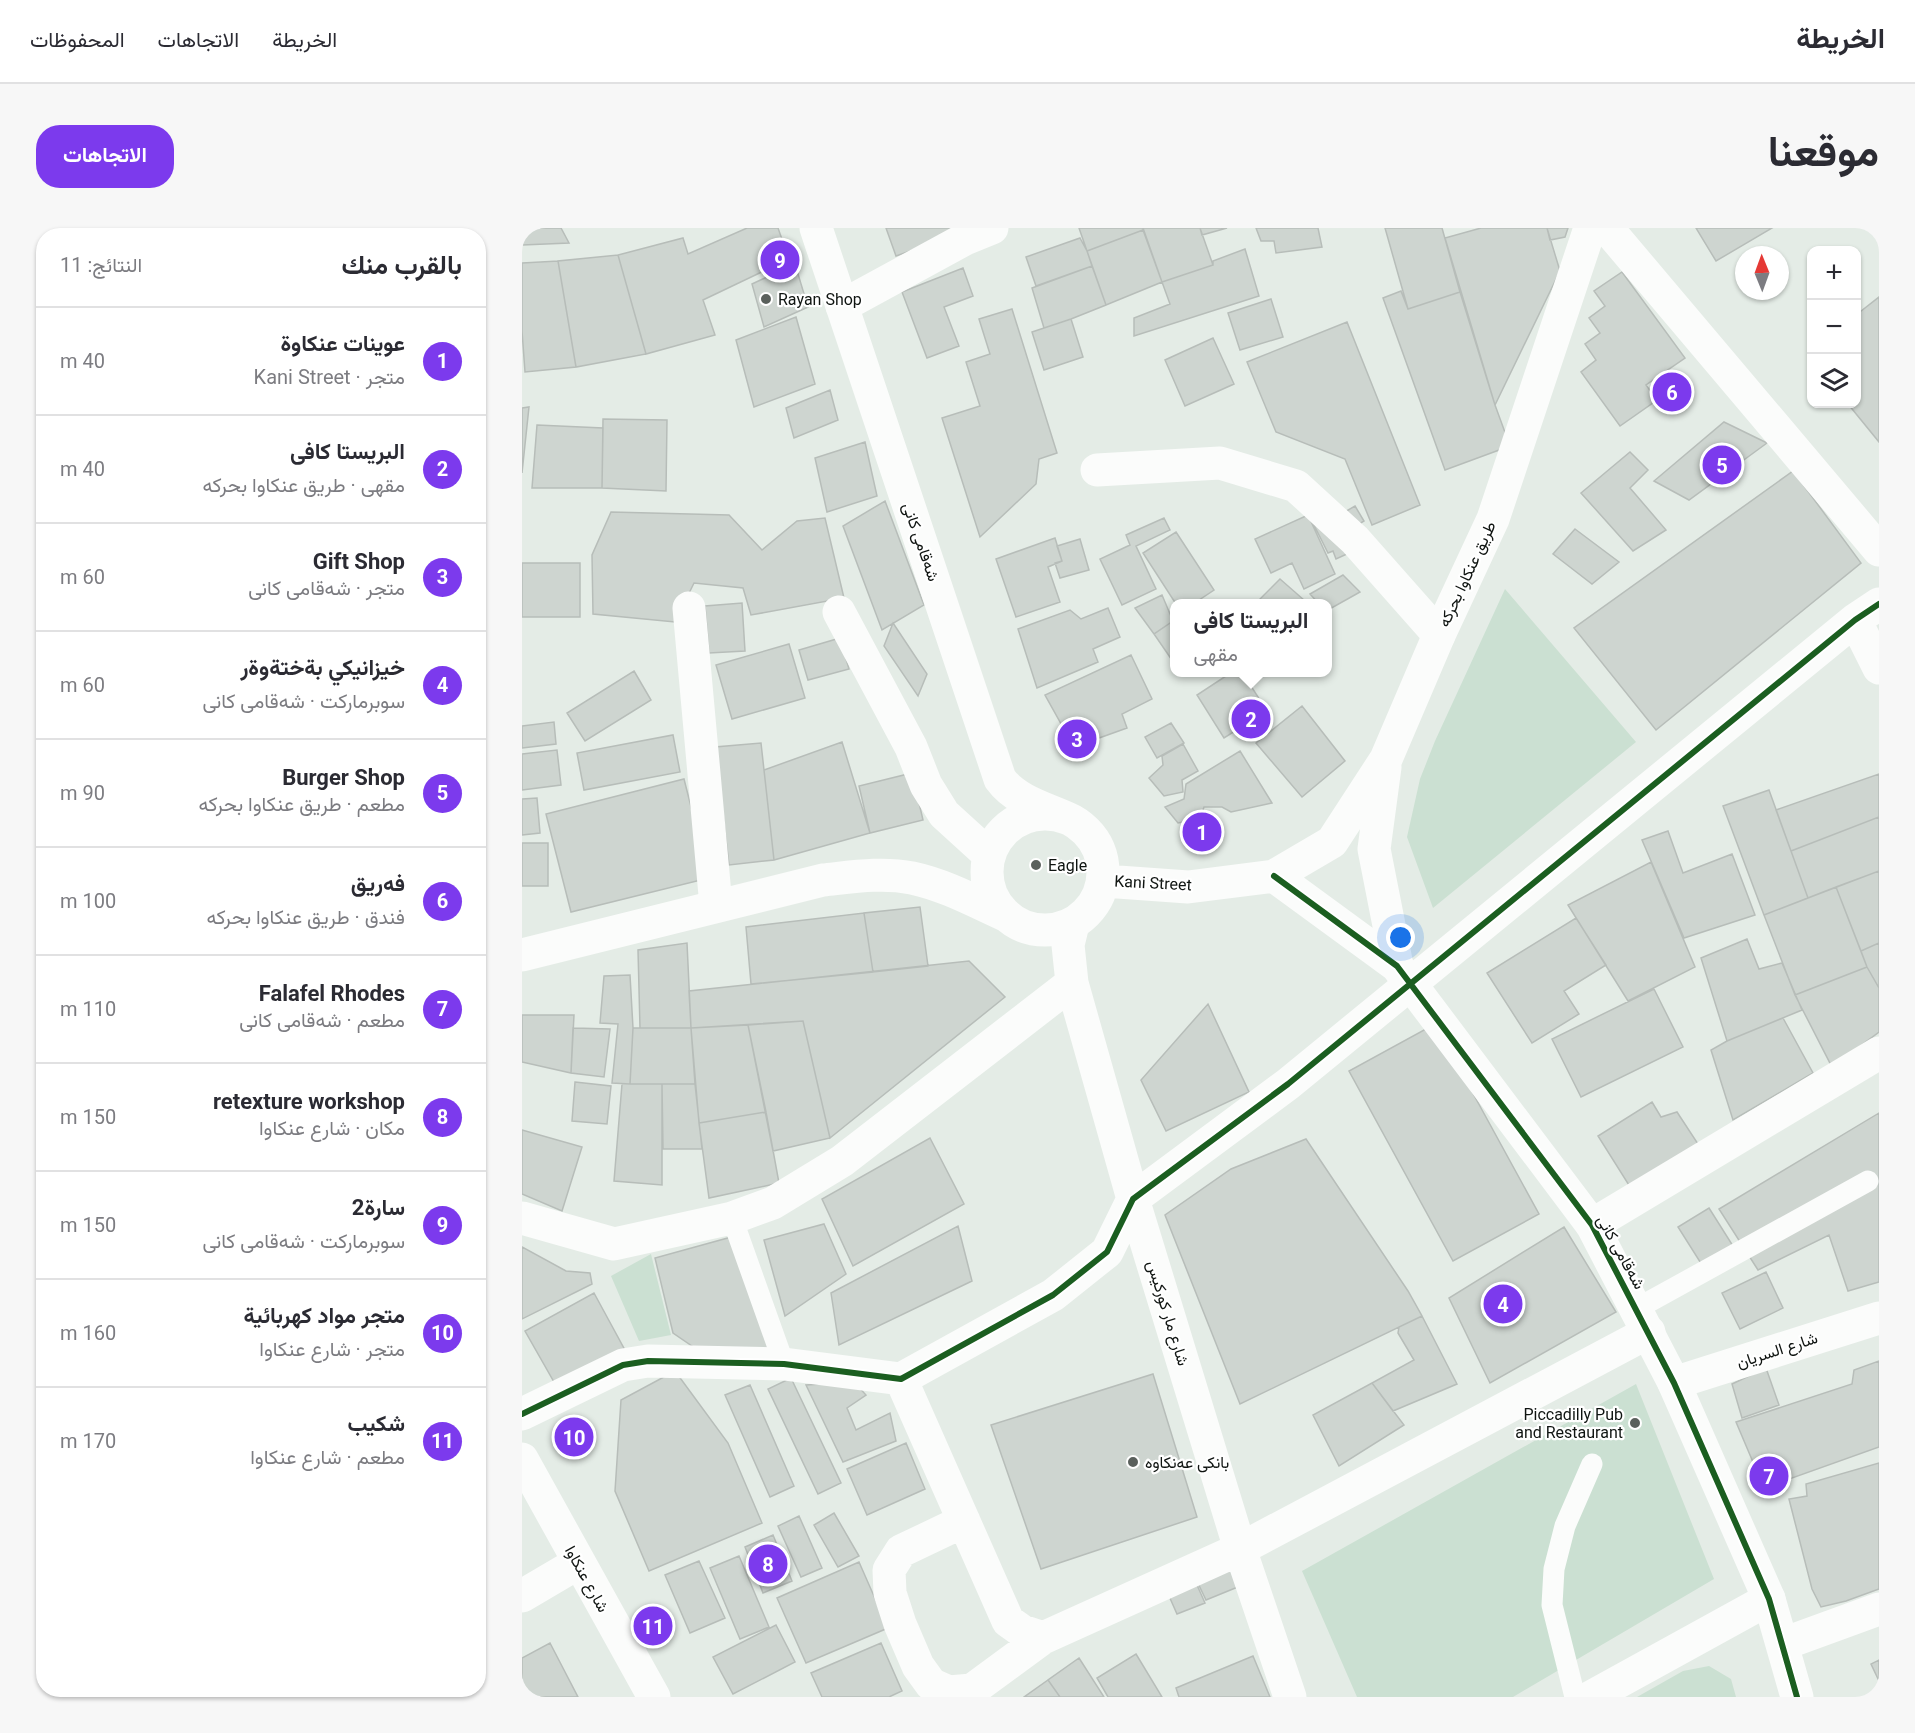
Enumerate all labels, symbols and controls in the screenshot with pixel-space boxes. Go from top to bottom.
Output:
text: الخريطة [1796,22,1885,55]
text: المحفوظات [30,28,125,52]
text: الاتجاهات [158,28,239,52]
text: الخريطة [272,28,337,52]
button: الاتجاهات [36,125,174,188]
text: موقعنا [1768,127,1879,176]
pin: 9 [760,237,800,282]
north arrow [1735,246,1789,300]
map controls [1807,246,1861,408]
button: + [1807,246,1861,300]
text: بالقرب منك [341,250,462,280]
text: النتائج: 11 [60,253,142,277]
place label: Rayan Shop [778,290,862,309]
marker: Rayan Shop [759,292,773,306]
button: − [1807,300,1861,354]
text: عوينات عنكاوة [280,331,405,356]
text: 40 m [60,349,105,373]
text: 1 [437,349,448,373]
button: layers [1807,354,1861,408]
text: متجر · Kani Street [254,365,405,389]
pin: 6 [1652,370,1692,414]
text: البریستا كافی [290,439,405,464]
pin: 5 [1702,442,1742,488]
text: 40 m [60,457,105,481]
text: 2 [437,457,448,481]
text: مقهى · طريق عنكاوا بحركه [202,473,405,497]
street label: شەقامی کانی [898,500,943,584]
street label: طريق عنكاوا بحركه [1434,518,1501,630]
text: Gift Shop [313,549,405,574]
text: 60 m [60,565,105,589]
text: 3 [437,565,448,589]
text: متجر · شەقامی کانی [248,576,405,600]
popup [1170,599,1332,677]
text: البریستا كافی [1193,608,1309,633]
text: مقهى [1193,642,1238,666]
text: خيزانيكي بةختةوةر [240,655,405,680]
text: 60 m [60,673,105,697]
text: 4 [437,673,448,697]
text: سوبرماركت · شەقامی کانی [202,689,405,713]
pin: 2 [1232,696,1270,742]
pin: 3 [1058,716,1096,762]
text: Burger Shop [282,765,405,790]
text: 90 m [60,781,105,805]
text: 5 [437,781,448,805]
text: مطعم · طريق عنكاوا بحركه [198,792,405,816]
pin: 1 [1182,810,1222,854]
place label: Eagle [1048,856,1087,875]
marker: Eagle [1029,858,1043,872]
text: فەریق [351,871,405,896]
street label: Kani Street [1114,871,1192,895]
text: 100 m [60,889,116,913]
text: 6 [437,889,448,913]
text: فندق · طريق عنكاوا بحركه [206,905,405,929]
your location [1386,923,1415,952]
text: Falafel Rhodes [259,981,405,1006]
text: 110 m [60,997,116,1021]
text: 7 [437,997,448,1021]
text: مطعم · شەقامی کانی [239,1008,405,1032]
text: retexture workshop [213,1089,405,1114]
text: 150 m [60,1105,116,1129]
text: 8 [437,1105,448,1129]
text: مكان · شارع عنكاوا [259,1116,405,1140]
text: سارة2 [352,1195,405,1220]
street label: شەقامی کانی [1592,1212,1649,1293]
text: 150 m [60,1213,116,1237]
text: 9 [437,1213,448,1237]
text: سوبرماركت · شەقامی کانی [202,1229,405,1253]
street label: شارع مار كوركيس [1141,1258,1193,1369]
pin: 4 [1484,1282,1522,1326]
text: متجر مواد كهربائية [243,1303,405,1328]
text: 160 m [60,1321,116,1345]
text: 10 [431,1321,454,1345]
street label: شارع السريان [1734,1328,1821,1374]
text: متجر · شارع عنكاوا [259,1337,405,1361]
place label: Piccadilly Pub and Restaurant [1515,1405,1623,1442]
text: شكيب [348,1411,405,1436]
pin: 10 [554,1414,594,1460]
marker: Piccadilly Pub and Restaurant [1628,1416,1642,1430]
text: 170 m [60,1429,116,1453]
text: 11 [431,1429,454,1453]
text: مطعم · شارع عنكاوا [250,1445,405,1469]
place label: بانکی عەنکاوە [1145,1453,1229,1473]
pin: 7 [1750,1454,1788,1498]
marker: بانکی عەنکاوە [1126,1455,1140,1469]
street label: شارع عنكاوا [559,1542,613,1617]
pin: 8 [748,1542,788,1586]
pin: 11 [634,1604,672,1648]

